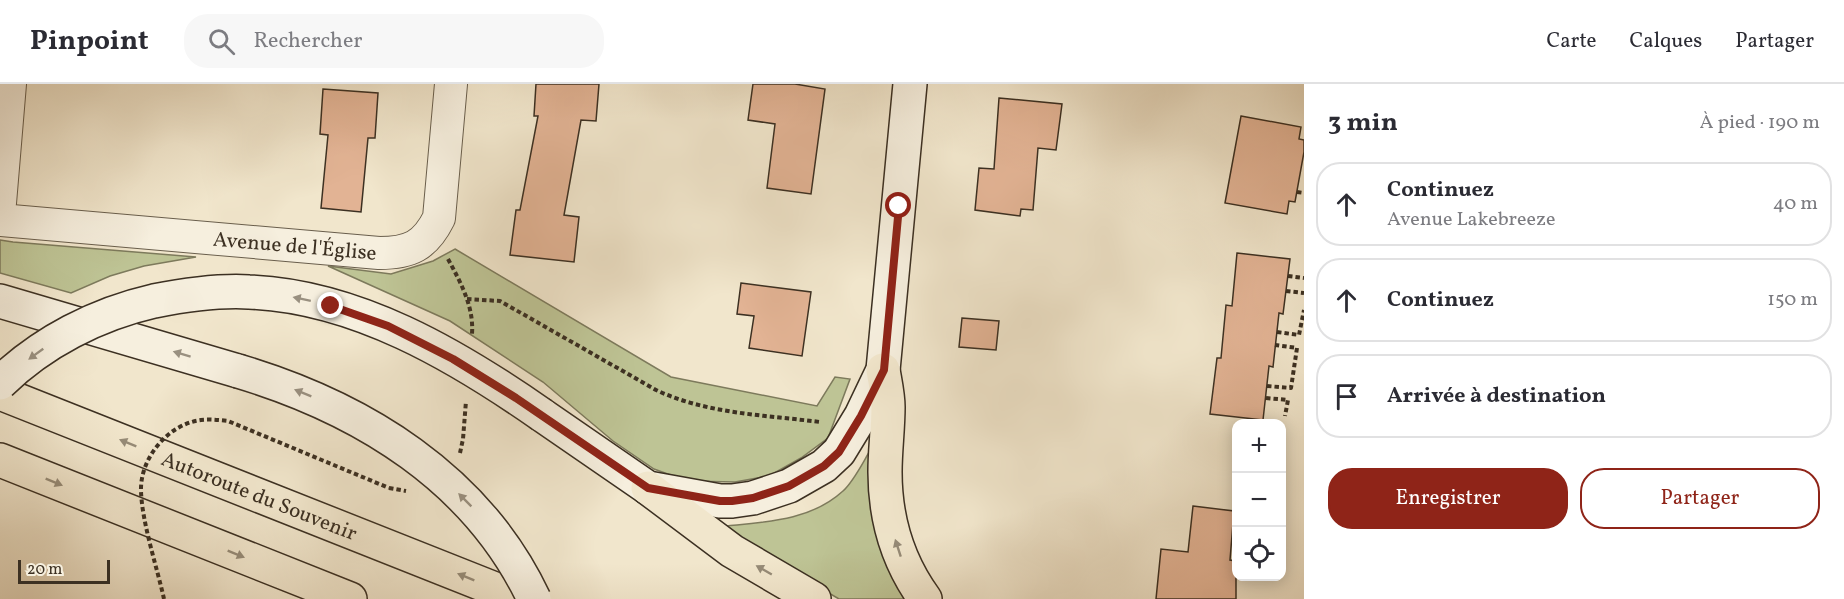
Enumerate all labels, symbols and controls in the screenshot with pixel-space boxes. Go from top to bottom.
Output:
search box [184,14,604,68]
text: Pinpoint [30,22,148,61]
icon: search [205,25,238,58]
text: Rechercher [253,26,363,57]
text: Carte [1546,27,1597,56]
text: Calques [1630,27,1702,56]
text: Partager [1735,27,1814,56]
text: 3 min [1328,105,1398,141]
text: À pied · 190 m [1700,109,1820,137]
text: Continuez [1387,175,1494,206]
icon: ahead [1330,188,1363,221]
text: 40 m [1773,190,1818,218]
route start [885,192,911,218]
text: Avenue Lakebreeze [1387,206,1555,234]
street label: Avenue de l'Église [212,226,378,269]
icon: ahead [1330,284,1363,317]
text: Continuez [1387,285,1494,316]
text: 150 m [1767,286,1818,314]
route end [317,292,343,318]
one-way arrow [292,294,311,304]
one-way arrow [29,348,45,360]
one-way arrow [173,349,191,358]
icon: arrive [1330,380,1363,413]
text: Arrivée à destination [1387,381,1606,412]
one-way arrow [294,387,312,397]
map controls [1232,419,1286,581]
button: + [1232,419,1286,473]
one-way arrow [119,438,137,448]
street label: Autoroute du Souvenir [157,445,361,549]
button: Enregistrer [1328,468,1568,529]
button: Partager [1580,468,1820,529]
button: − [1232,473,1286,527]
one-way arrow [46,477,64,487]
one-way arrow [458,493,472,507]
button: locate [1232,527,1286,581]
one-way arrow [892,539,902,557]
one-way arrow [227,549,245,559]
scale bar [18,557,110,584]
text: 20 m [27,559,62,581]
one-way arrow [755,565,772,575]
one-way arrow [456,572,474,582]

